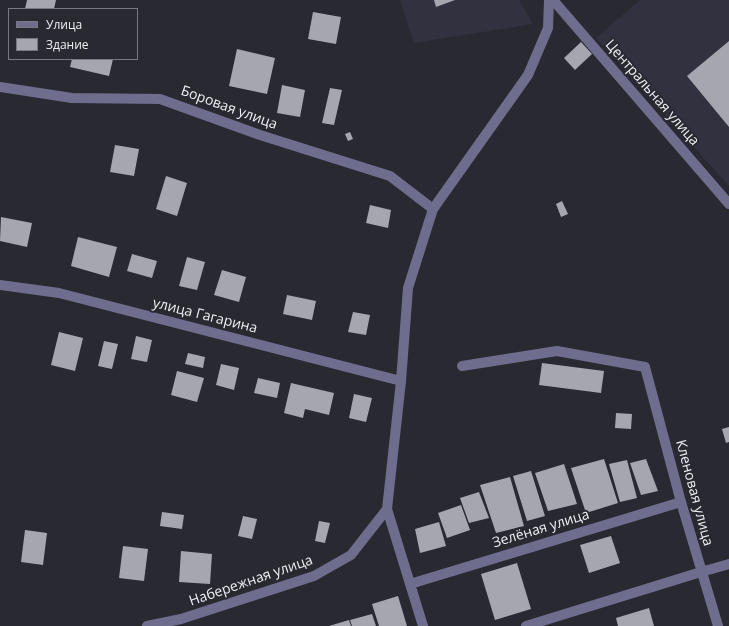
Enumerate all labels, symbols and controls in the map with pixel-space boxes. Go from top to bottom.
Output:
legend [8,8,138,60]
text: Улица [46,16,82,33]
text: Здание [46,36,89,53]
street label: Центральная улица [601,37,703,149]
street label: Боровая улица [178,83,280,133]
street label: улица Гагарина [151,295,259,337]
street label: Кленовая улица [672,438,716,548]
street label: Зелёная улица [491,506,591,552]
street label: Набережная улица [187,552,315,610]

